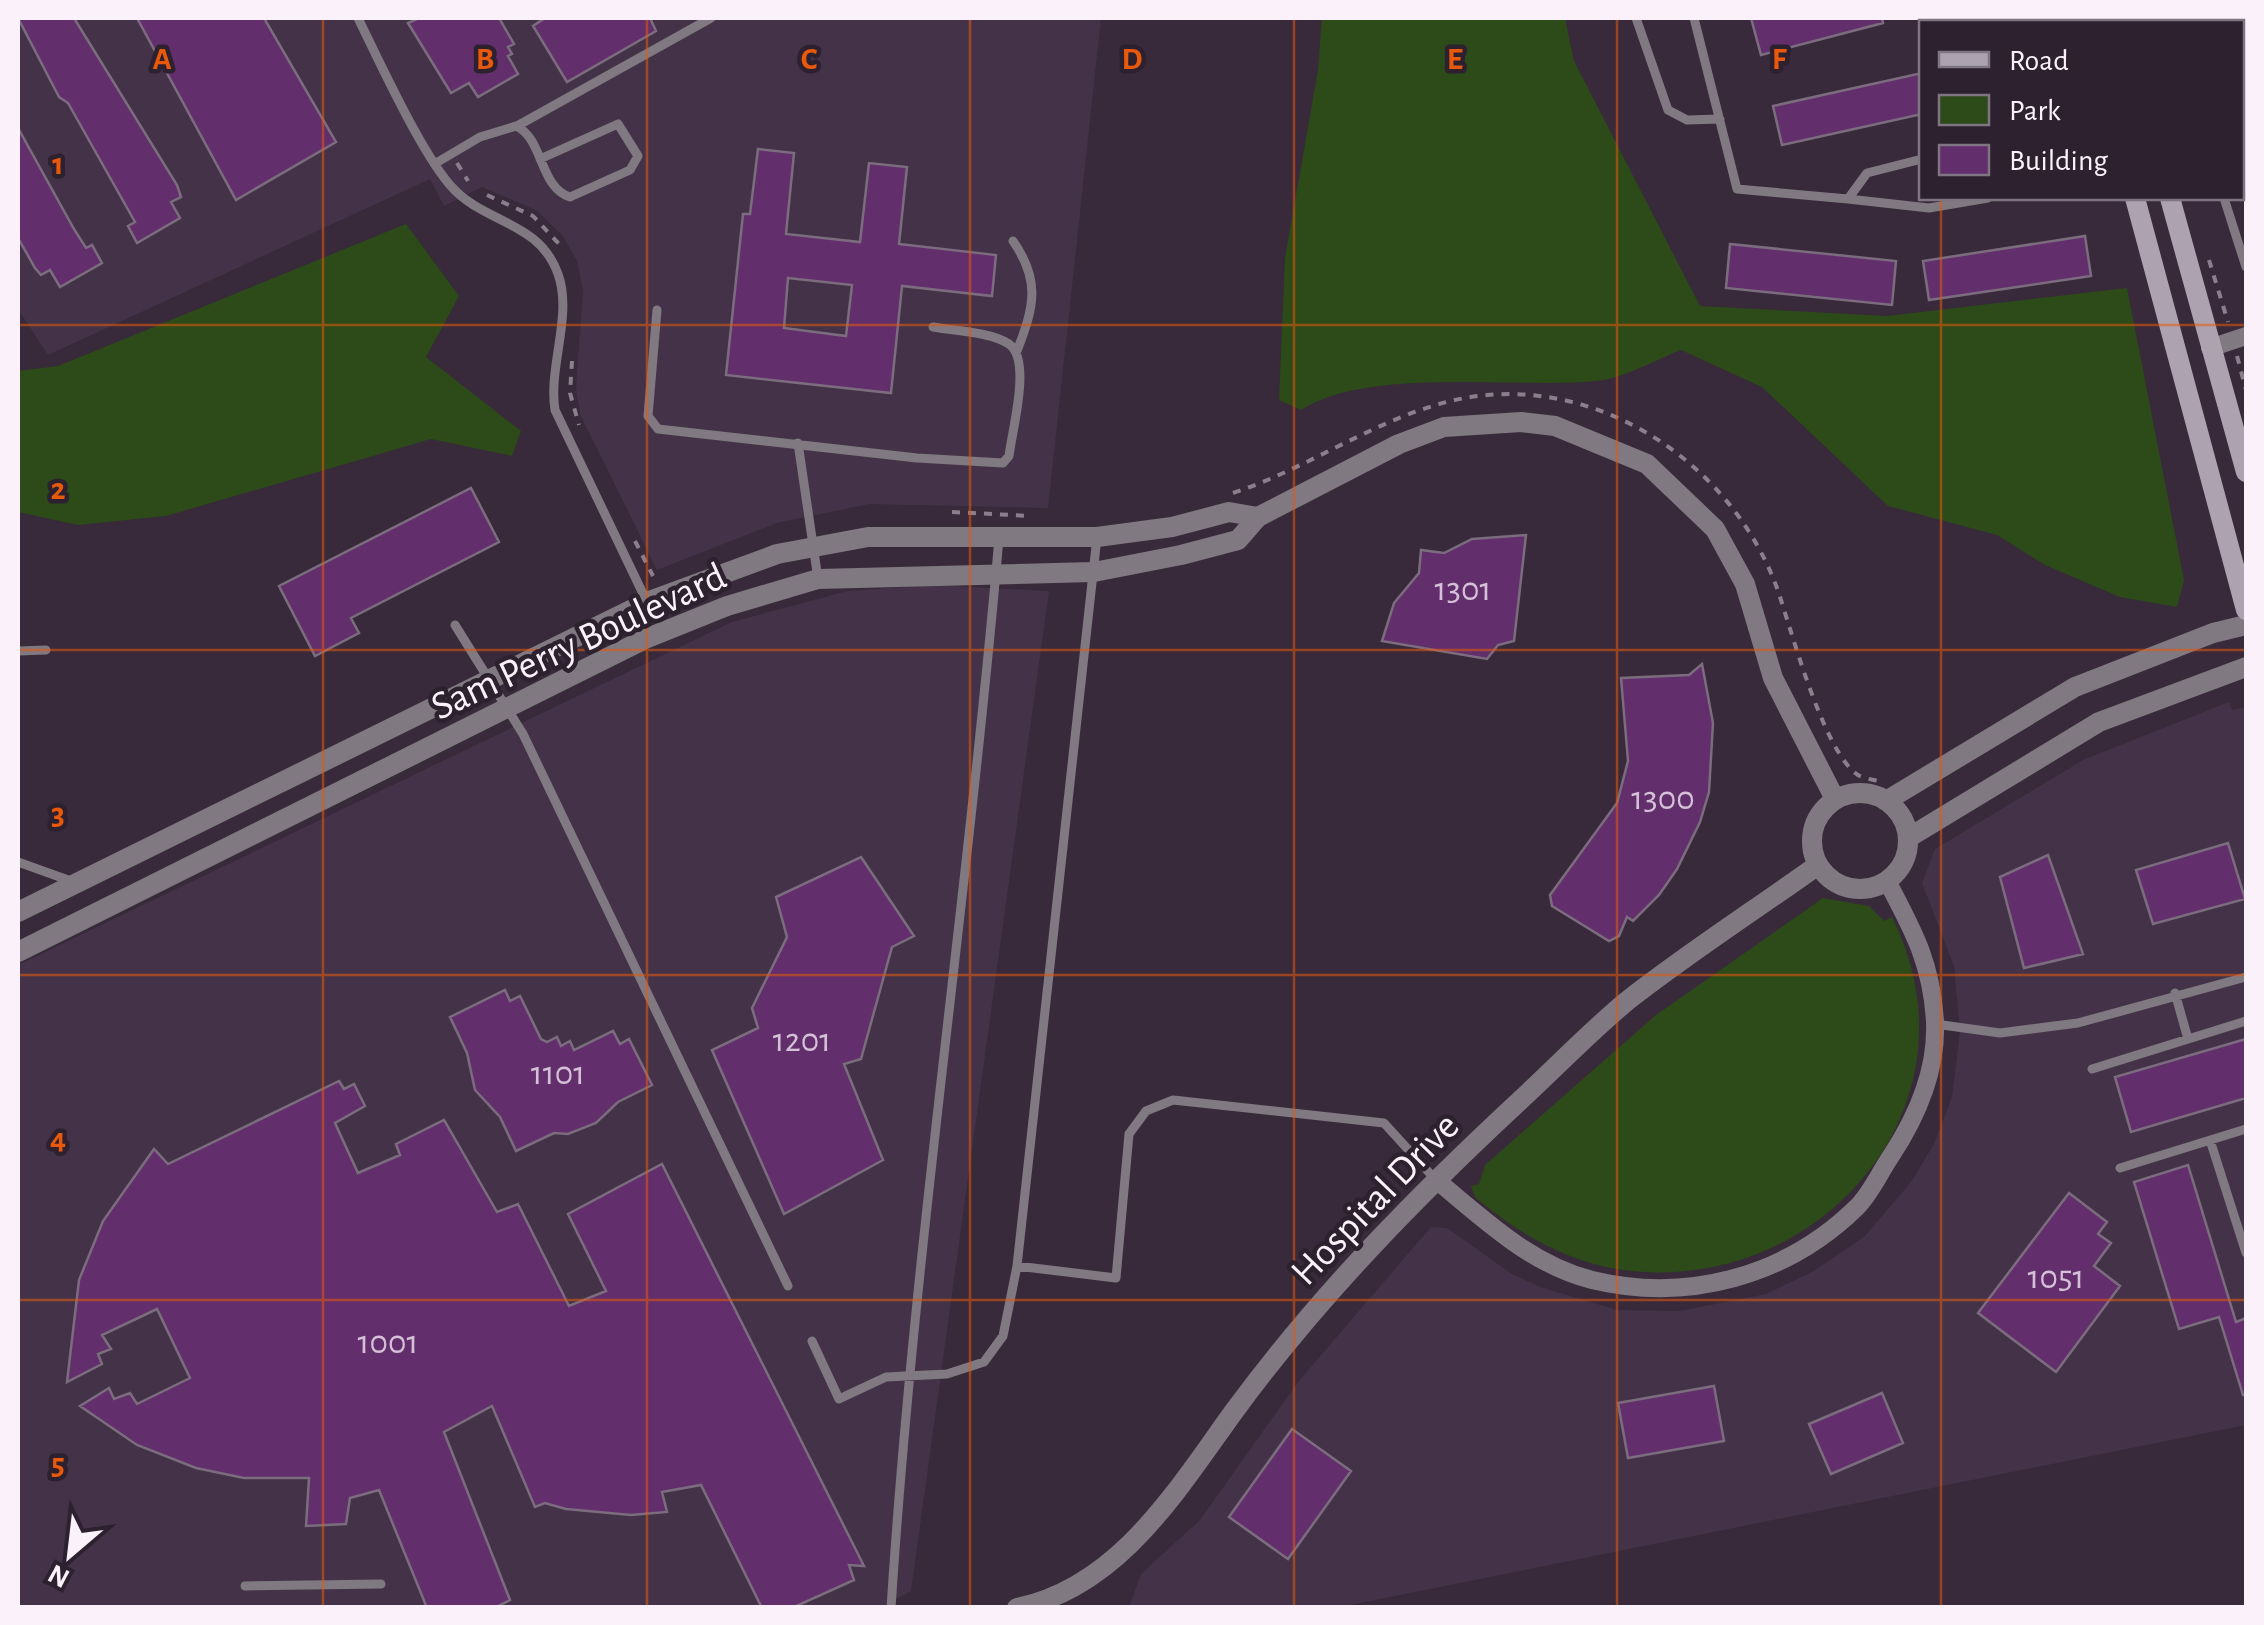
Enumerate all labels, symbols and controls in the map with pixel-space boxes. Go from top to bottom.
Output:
legend [1919,20,2244,200]
text: A [152,43,172,75]
text: B [476,43,494,75]
text: C [801,43,818,75]
text: D [1122,43,1143,75]
text: E [1447,43,1463,75]
text: F [1772,43,1788,75]
text: Road [2009,46,2069,76]
text: Park [2009,96,2061,126]
text: Building [2009,146,2108,176]
text: 1 [52,148,64,180]
text: 2 [50,473,66,505]
street label: Sam Perry Boulevard [426,556,732,728]
house number: 1301 [1435,572,1491,607]
house number: 1300 [1631,781,1695,816]
text: 3 [51,798,65,830]
house number: 1201 [773,1023,831,1058]
house number: 1101 [531,1056,585,1091]
street label: Hospital Drive [1284,1106,1467,1293]
text: 4 [50,1123,66,1155]
house number: 1051 [2027,1260,2085,1295]
house number: 1001 [357,1325,419,1360]
text: 5 [51,1448,65,1480]
north arrow [20,1505,120,1605]
text: N [44,1558,74,1592]

